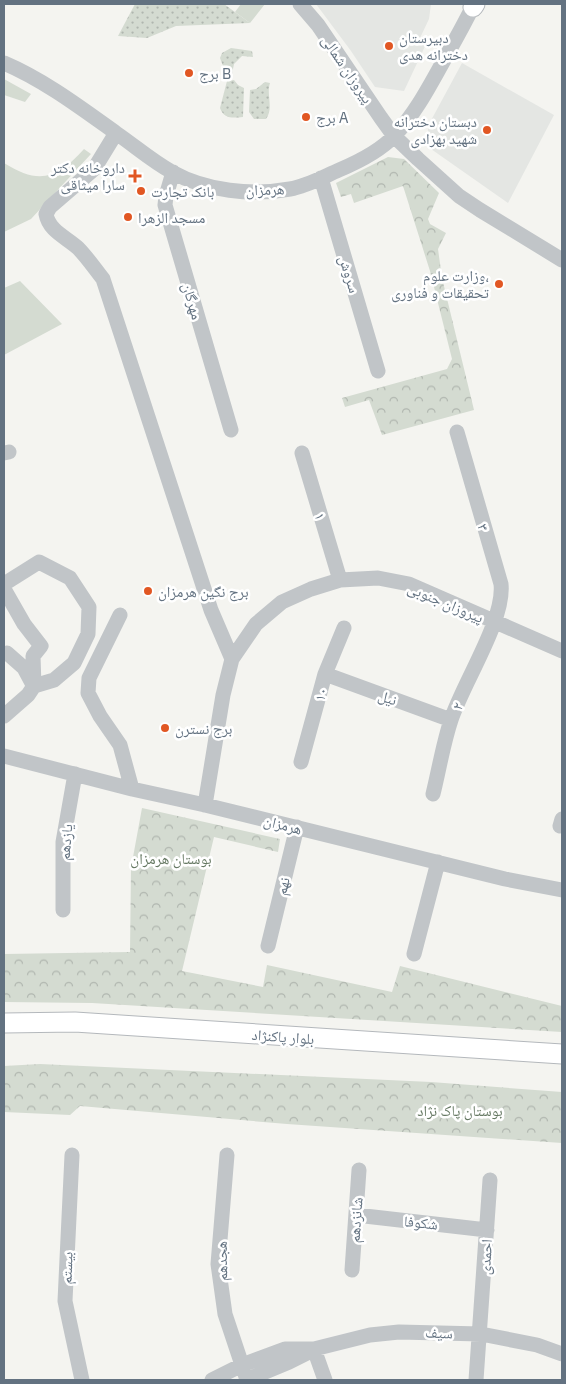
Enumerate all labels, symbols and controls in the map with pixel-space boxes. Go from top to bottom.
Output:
place label: دبیرستان دخترانه هدی [399,28,468,65]
street label: پیروزان شمالی [317,31,377,108]
marker: دبیرستان دخترانه هدی [383,40,395,52]
place label: برج B [199,64,231,84]
marker: برج B [183,67,195,79]
place label: برج A [316,108,349,128]
marker: برج A [300,111,312,123]
place label: دبستان دخترانه شهید بهزادی [394,112,477,149]
marker: دبستان دخترانه شهید بهزادی [481,124,493,136]
place label: داروخانه دکتر سارا میثاقی [50,158,125,195]
marker: داروخانه دکتر سارا میثاقی [129,170,141,182]
street label: هرمزان [245,179,285,201]
place label: بانک تجارت [151,182,214,201]
marker: بانک تجارت [135,185,147,197]
place label: مسجد الزهرا [138,208,205,227]
marker: مسجد الزهرا [122,211,134,223]
street label: سروش [334,253,364,296]
place label: وزارت علوم، تحقیقات و فناوری [391,266,490,303]
marker: وزارت علوم، تحقیقات و فناوری [493,278,505,290]
street label: مهرگان [177,281,207,322]
street label: ۱ [311,510,331,522]
street label: ۳ [474,521,494,533]
street label: پیروزان جنوبی [405,578,487,628]
place label: برج نگین هرمزان [158,582,249,602]
marker: برج نگین هرمزان [142,585,154,597]
street label: ۱۰ [309,685,331,703]
street label: نیل [376,685,400,710]
street label: ۲ [447,699,467,713]
place label: برج نسترن [175,719,232,739]
marker: برج نسترن [159,722,171,734]
street label: هرمزان [261,811,304,839]
street label: یازدهم [54,823,78,861]
park label: بوستان هرمزان [130,849,212,869]
street label: نهم [271,875,295,897]
street label: بلوار پاکنژاد [251,1025,315,1048]
park label: بوستان پاک نژاد [417,1101,503,1121]
street label: شانزدهم [344,1197,368,1244]
street label: شکوفا [403,1211,439,1234]
street label: احمدی [475,1239,497,1275]
street label: هجدهم [212,1241,232,1281]
street label: بیستم [56,1251,78,1285]
street label: سیف [425,1323,453,1342]

